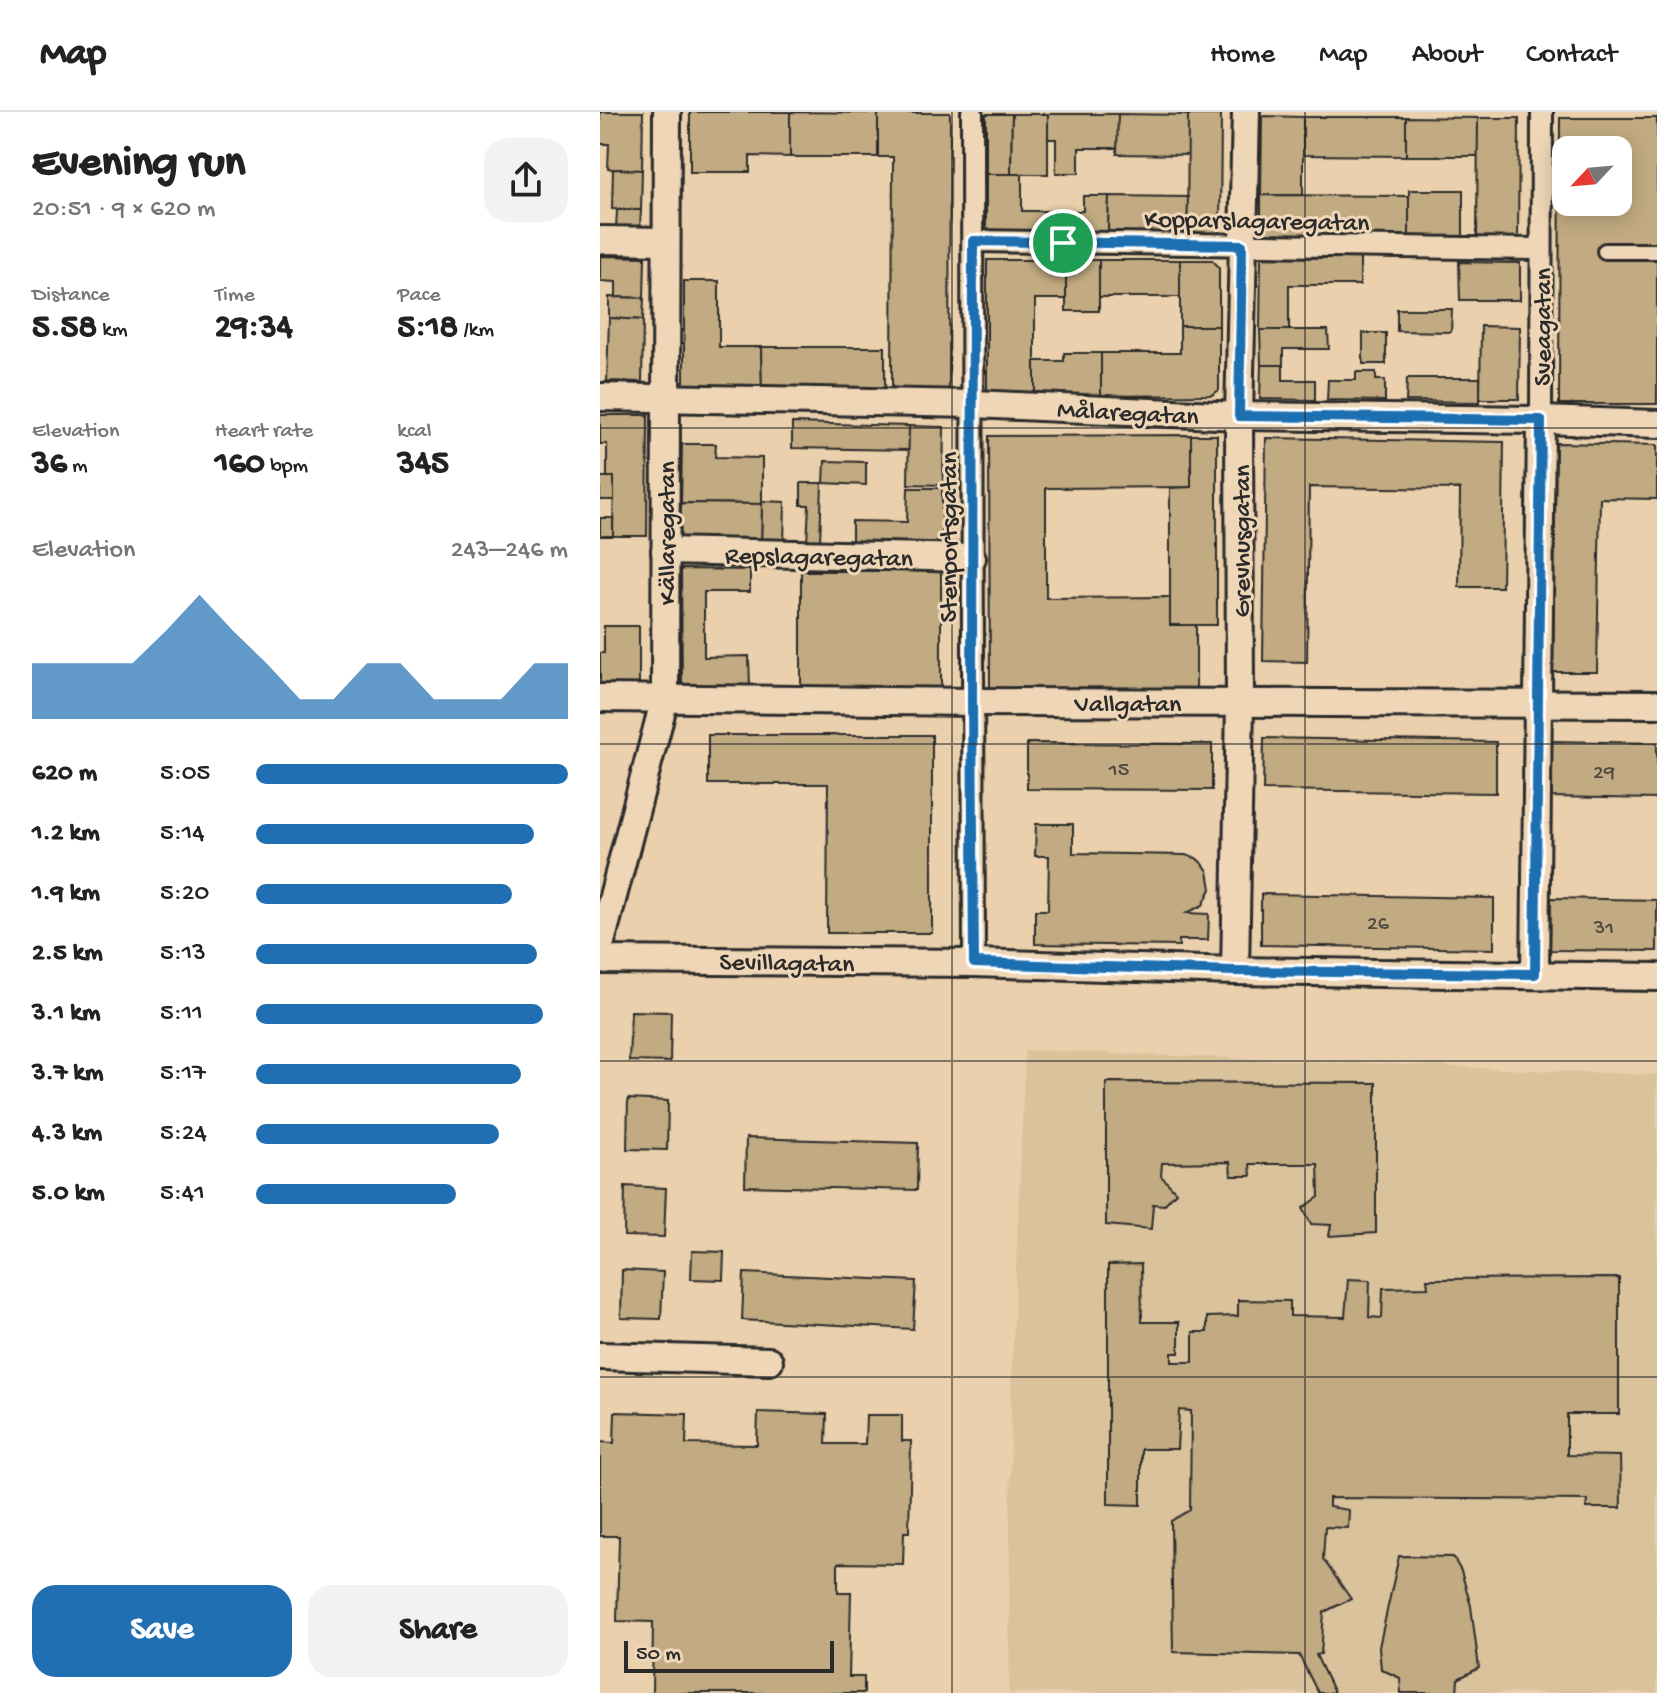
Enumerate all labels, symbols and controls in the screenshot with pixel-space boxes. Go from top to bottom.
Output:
text: Map [40,33,106,77]
text: Home [1210,39,1275,72]
text: Map [1319,39,1368,72]
text: About [1412,39,1482,72]
text: Contact [1526,39,1617,72]
north arrow [1552,136,1632,216]
map controls [1552,136,1632,216]
button: share [484,138,568,222]
text: Evening run [32,139,245,191]
text: 20:51 · 9 × 620 m [32,195,216,226]
street label: Kopparslagaregatan [1144,206,1370,241]
pin [1029,209,1097,277]
icon: arrive [1041,221,1085,265]
street label: Sveagatan [1530,267,1561,386]
text: Distance [32,283,110,309]
text: Time [215,283,255,309]
text: Pace [397,283,441,309]
text: 5.58 [32,309,97,349]
text: 29:34 [215,309,293,349]
text: 5:18 [397,309,458,349]
text: km [97,318,128,344]
text: /km [458,318,494,344]
street label: Målaregatan [1056,396,1200,435]
text: Elevation [32,419,119,445]
text: Heart rate [215,419,313,445]
text: kcal [397,419,432,445]
text: 36 [32,445,67,485]
text: 160 [215,445,265,485]
text: 345 [397,445,449,485]
street label: Stenportsgatan [936,451,967,622]
text: m [67,454,88,480]
text: bpm [265,454,308,480]
street label: Källaregatan [654,460,685,605]
street label: Grevhusgatan [1229,464,1260,617]
text: Elevation [32,536,135,567]
text: 243–246 m [451,536,568,567]
street label: Repslagaregatan [725,542,914,577]
street label: Vallgatan [1074,691,1182,722]
house number: 15 [1108,758,1129,784]
text: 620 m [32,759,97,790]
text: 5:05 [160,759,210,790]
house number: 29 [1593,761,1615,787]
text: 1.2 km [32,819,100,850]
text: 5:14 [160,819,205,850]
text: 1.9 km [32,879,100,910]
text: 5:20 [160,879,209,910]
house number: 26 [1367,912,1390,938]
house number: 31 [1593,916,1614,942]
text: 2.5 km [32,939,103,970]
text: 5:13 [160,939,206,970]
street label: Sevillagatan [719,949,855,982]
text: 3.1 km [32,999,100,1030]
text: 5:11 [160,999,203,1030]
text: 3.7 km [32,1059,103,1090]
text: 5:17 [160,1059,206,1090]
text: 4.3 km [32,1119,102,1150]
text: 5:24 [160,1119,207,1150]
text: 5.0 km [32,1179,105,1210]
text: 5:41 [160,1179,205,1210]
button: Save [32,1585,292,1677]
button: Share [308,1585,568,1677]
scale bar [624,1637,834,1673]
text: 50 m [636,1642,681,1668]

